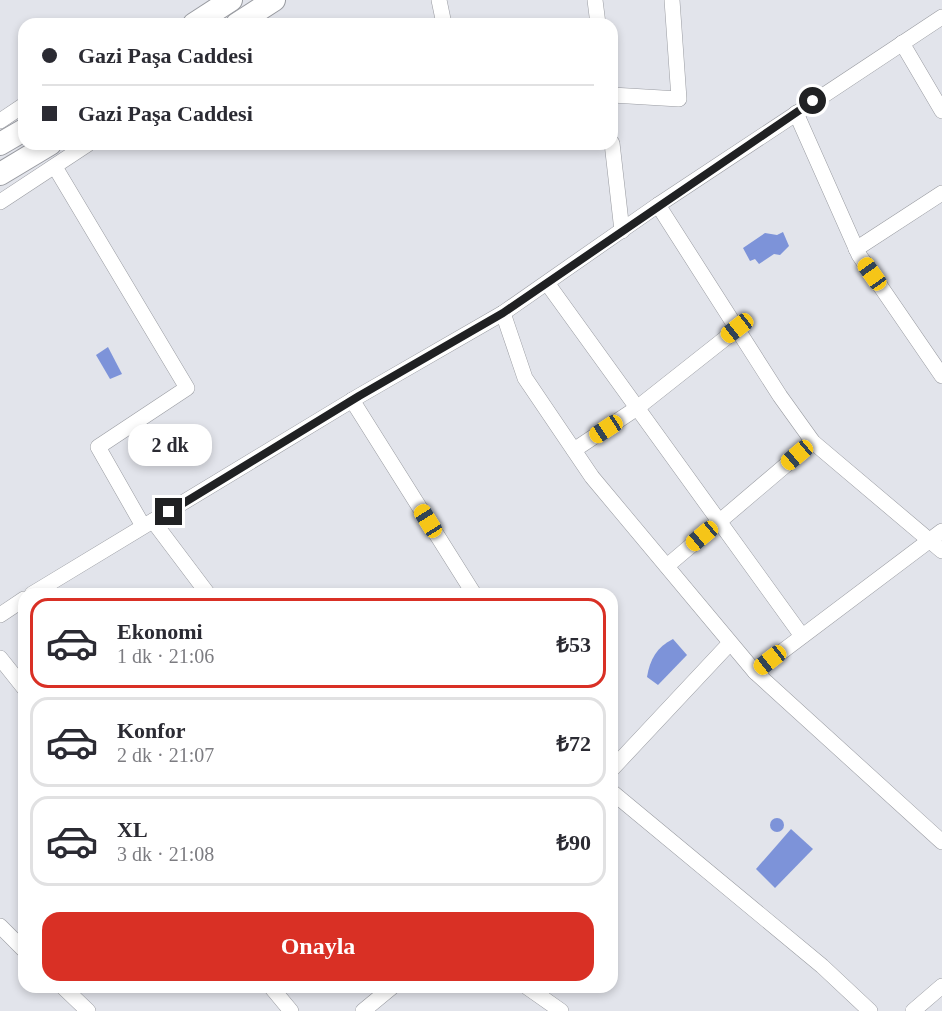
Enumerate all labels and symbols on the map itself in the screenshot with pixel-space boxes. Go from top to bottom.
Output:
route start [799,87,826,114]
car [854,254,890,294]
car [717,310,757,346]
car [586,412,626,446]
callout: 2 dk [127,425,211,467]
car [777,437,817,473]
route end [155,498,182,525]
car [411,501,445,541]
car [682,518,722,554]
car [750,642,790,678]

